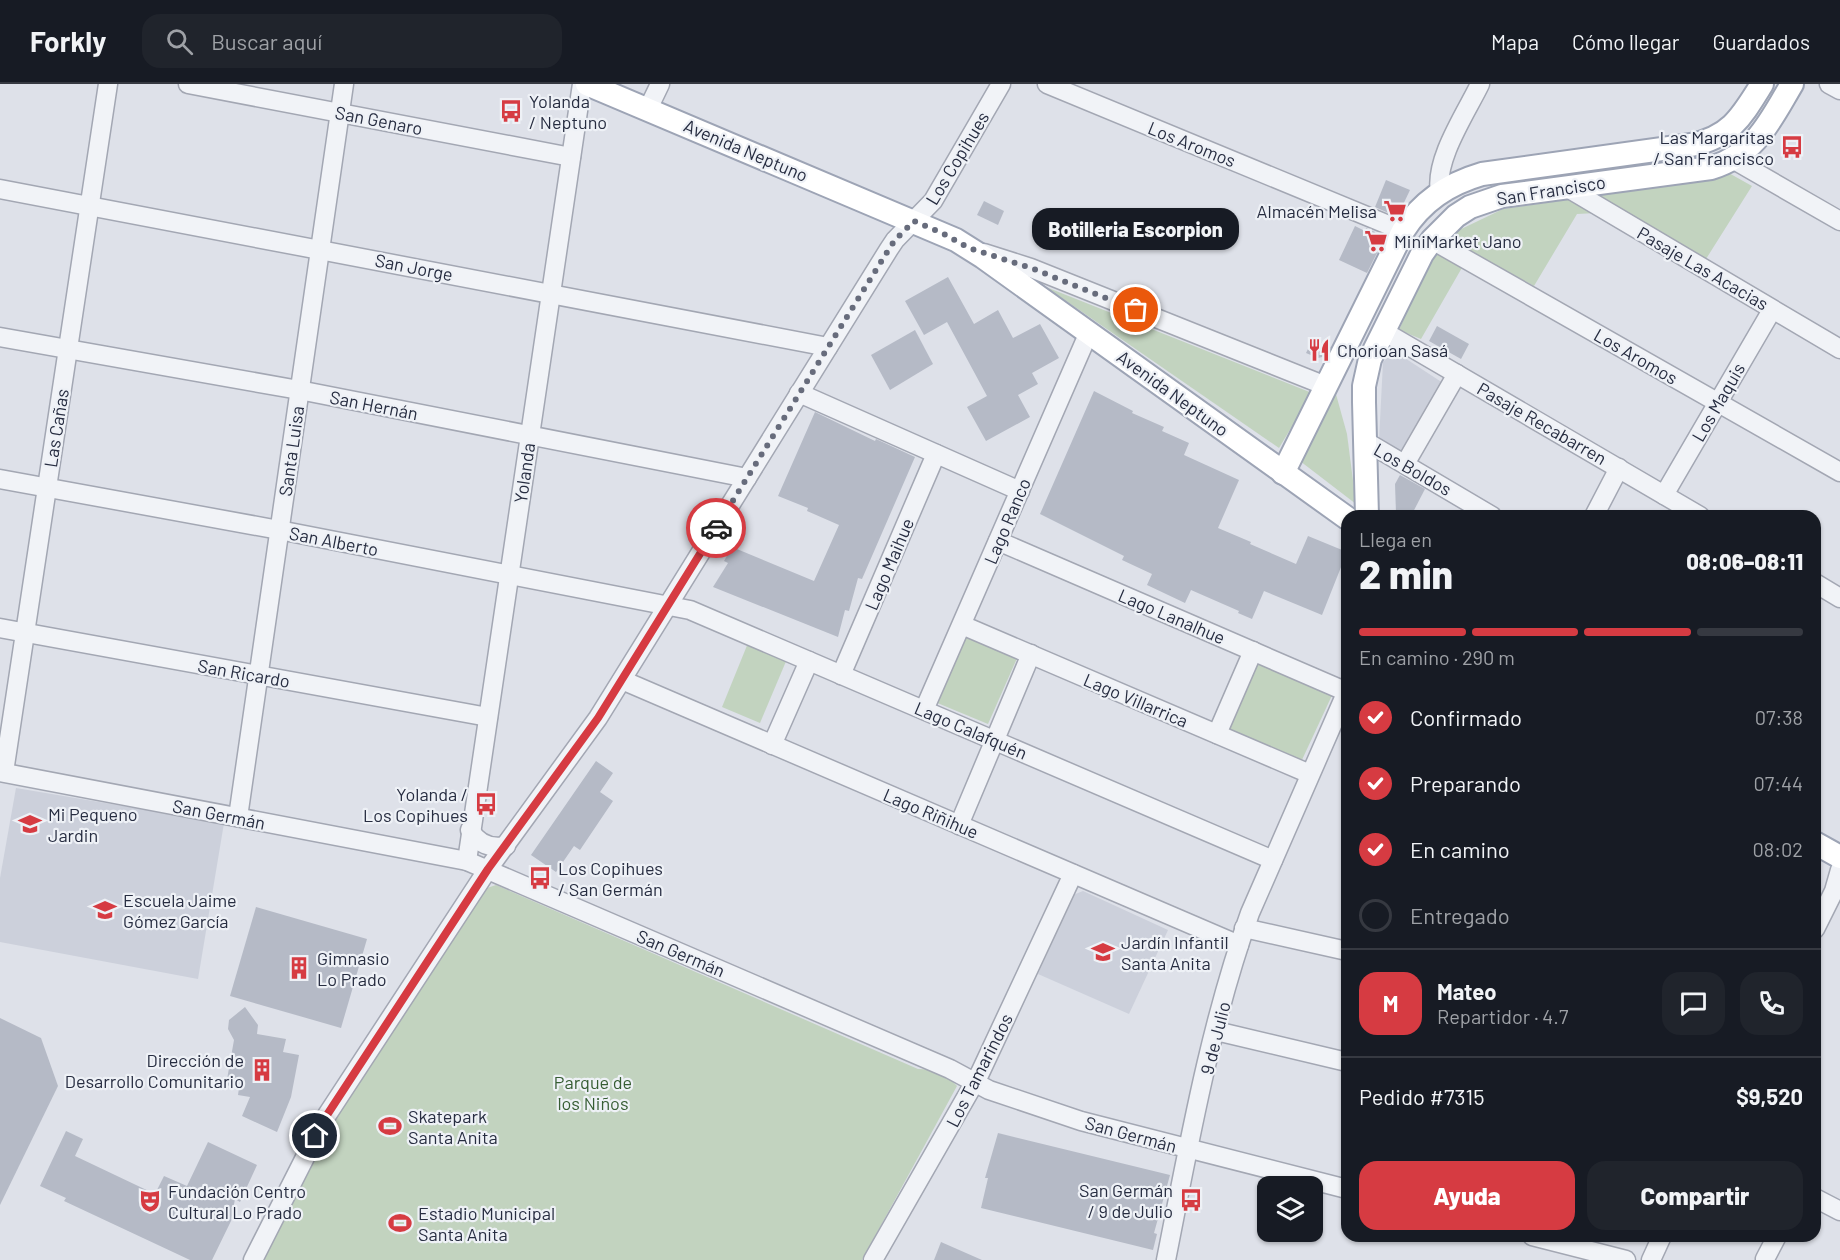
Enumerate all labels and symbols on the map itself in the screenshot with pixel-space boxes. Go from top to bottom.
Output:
place label: Yolanda / Neptuno [529,90,607,133]
bus stop icon: Yolanda / Neptuno [498,98,524,124]
street label: San Genaro [333,101,425,139]
street label: Los Copihues [921,107,993,209]
street label: Avenida Neptuno [681,114,811,186]
street label: Los Aromos [1145,116,1239,172]
place label: Las Margaritas / San Francisco [1653,126,1774,169]
bus stop icon: Las Margaritas / San Francisco [1779,134,1805,160]
street label: San Francisco [1495,171,1607,209]
supermarket icon: Almacén Melisa [1382,198,1408,224]
place label: Almacén Melisa [1257,200,1377,222]
callout: Botilleria Escorpion [1032,208,1240,250]
street label: Pasaje Las Acacias [1633,221,1773,315]
supermarket icon: MiniMarket Jano [1363,228,1389,254]
place label: MiniMarket Jano [1394,230,1522,252]
street label: San Jorge [373,249,455,285]
pin [1110,284,1161,335]
street label: Los Aromos [1590,323,1682,389]
restaurant icon: Chorioan Sasá [1306,337,1332,363]
place label: Chorioan Sasá [1337,339,1448,361]
street label: Avenida Neptuno [1113,345,1233,441]
street label: Los Maquis [1687,359,1749,445]
street label: Pasaje Recabarren [1473,377,1611,469]
street label: San Hernán [328,386,420,424]
street label: Las Cañas [39,387,73,469]
street label: Santa Luisa [274,404,308,498]
street label: Los Boldos [1370,438,1456,500]
street label: Yolanda [509,441,539,505]
street label: Lago Ranco [979,475,1035,567]
courier [686,498,746,558]
street label: Lago Maihue [860,515,918,613]
street label: San Alberto [288,522,380,560]
street label: Lago Lanalhue [1115,584,1229,648]
street label: San Ricardo [196,654,292,692]
street label: Lago Villarrica [1080,668,1192,732]
street label: Lago Calafquén [911,696,1031,764]
place label: Yolanda / Los Copihues [363,783,468,826]
street label: Lago Riñihue [880,783,982,843]
bus stop icon: Yolanda / Los Copihues [473,791,499,817]
street label: San Germán [171,794,267,834]
place label: Mi Pequeno Jardin [48,803,138,846]
school or university icon: Mi Pequeno Jardin [17,811,43,837]
place label: Los Copihues / San Germán [558,857,663,900]
bus stop icon: Los Copihues / San Germán [527,865,553,891]
place label: Escuela Jaime Gómez García [123,889,237,932]
school or university icon: Escuela Jaime Gómez García [92,897,118,923]
street label: San Germán [633,925,729,981]
place label: Jardín Infantil Santa Anita [1121,931,1229,974]
school or university icon: Jardín Infantil Santa Anita [1090,939,1116,965]
place label: Gimnasio Lo Prado [317,947,389,990]
building icon: Gimnasio Lo Prado [286,955,312,981]
street label: 9 de Julio [1195,999,1235,1077]
street label: Los Tamarindos [941,1010,1017,1130]
place label: Dirección de Desarrollo Comunitario [65,1049,244,1092]
building icon: Dirección de Desarrollo Comunitario [249,1057,275,1083]
park label: Parque de los Niños [554,1071,632,1114]
place label: Skatepark Santa Anita [408,1105,498,1148]
pin [289,1110,340,1161]
street label: San Germán [1083,1111,1179,1157]
sports icon: Skatepark Santa Anita [377,1113,403,1139]
place label: San Germán / 9 de Julio [1079,1179,1173,1222]
place label: Fundación Centro Cultural Lo Prado [168,1180,306,1223]
bus stop icon: San Germán / 9 de Julio [1178,1187,1204,1213]
theatre icon: Fundación Centro Cultural Lo Prado [137,1188,163,1214]
place label: Estadio Municipal Santa Anita [418,1202,555,1245]
sports icon: Estadio Municipal Santa Anita [387,1210,413,1236]

